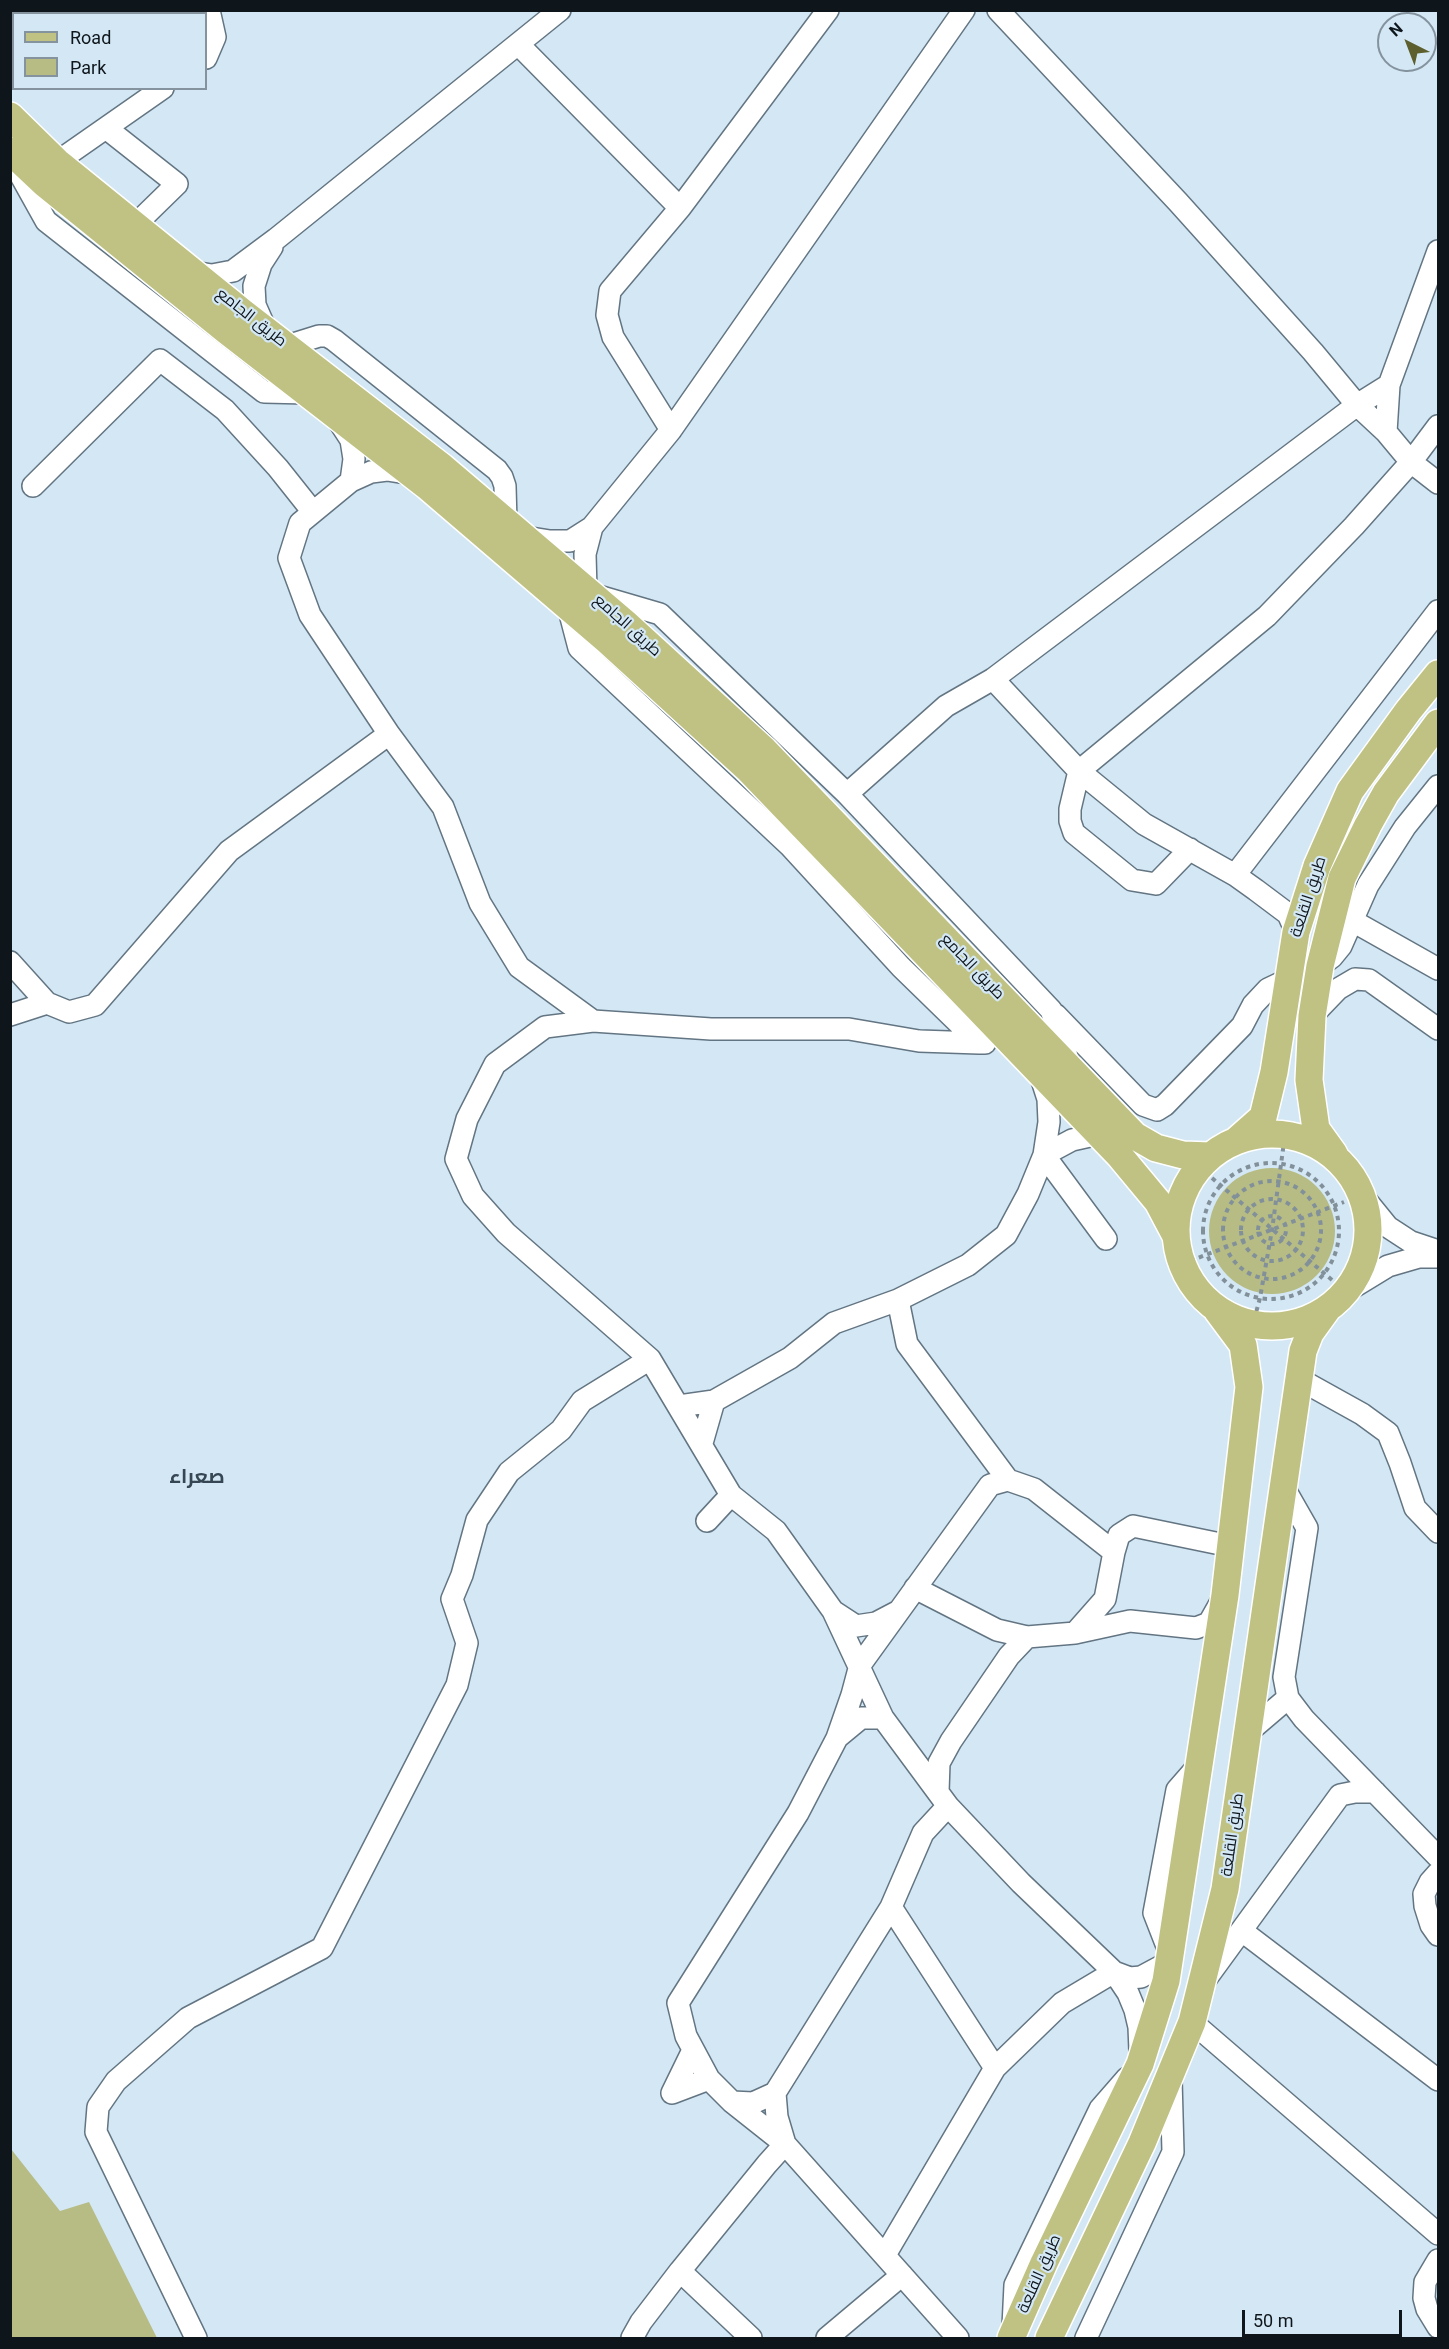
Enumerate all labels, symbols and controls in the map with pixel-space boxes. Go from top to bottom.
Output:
legend [12,12,207,90]
north arrow [1377,12,1437,72]
text: N [1385,19,1407,41]
text: Road [70,27,111,48]
text: Park [70,57,106,78]
street label: طريق الجامع [212,285,290,351]
street label: طريق الجامع [589,591,665,661]
street label: طريق القلعة [1287,854,1331,940]
street label: طريق الجامع [936,930,1008,1004]
district label: صعراء [169,1466,225,1490]
street label: طريق القلعة [1218,1792,1248,1878]
street label: طريق القلعة [1014,2232,1066,2316]
scale bar [1245,2298,1406,2336]
text: 50 m [1253,2310,1293,2331]

